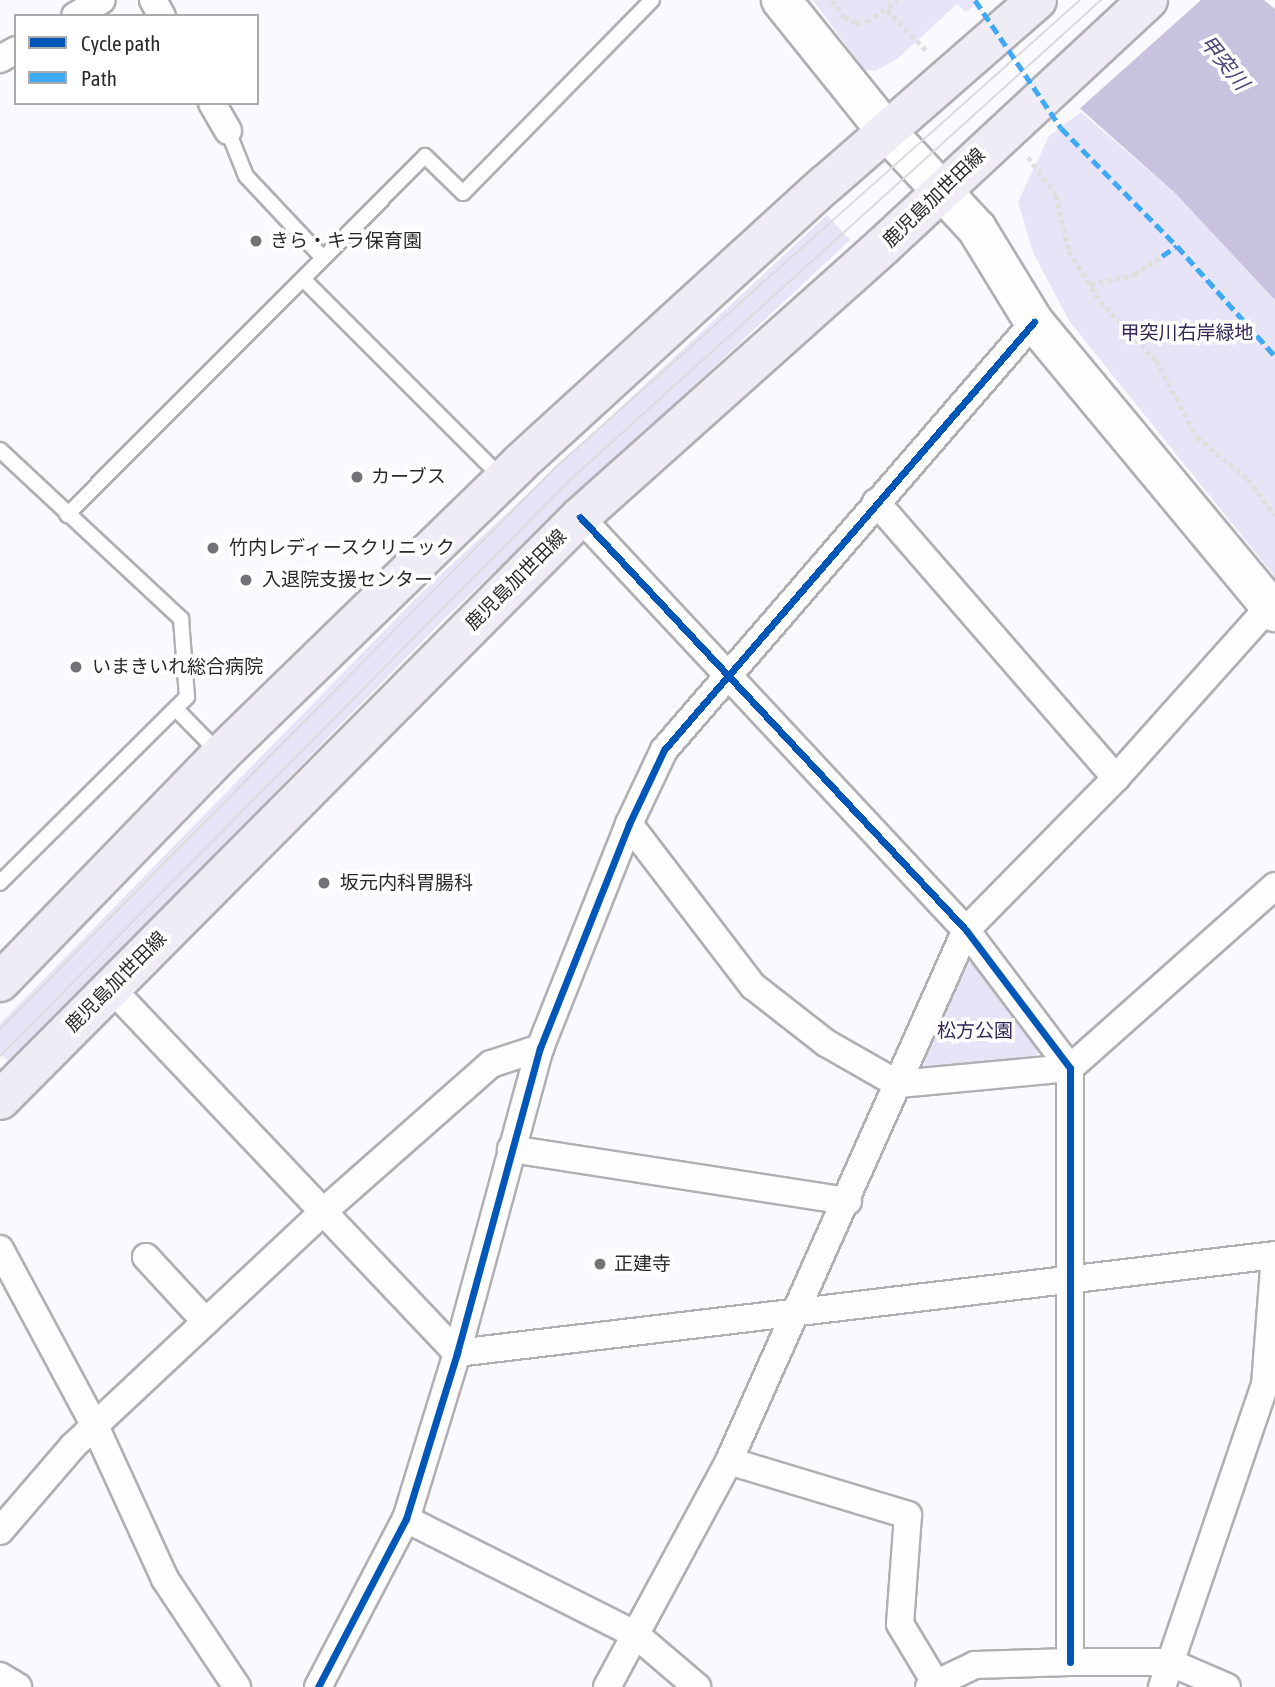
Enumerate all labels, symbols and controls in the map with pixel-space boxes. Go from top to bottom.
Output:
legend [14,14,259,105]
water label: 甲突川 [1195,30,1255,94]
text: Cycle path [81,31,160,55]
text: Path [81,66,117,90]
street label: 鹿児島加世田線 [878,144,990,252]
place label: きら・キラ保育園 [270,230,422,252]
marker: きら・キラ保育園 [248,233,264,249]
park label: 甲突川右岸緑地 [1121,322,1253,344]
place label: カーブス [371,466,447,488]
marker: カーブス [349,469,365,485]
street label: 鹿児島加世田線 [461,525,571,635]
place label: 竹内レディースクリニック [229,537,457,559]
marker: 竹内レディースクリニック [203,538,223,558]
place label: 入退院支援センター [262,569,433,591]
marker: 入退院支援センター [236,570,256,590]
place label: いまきいれ総合病院 [92,656,263,678]
marker: いまきいれ総合病院 [66,657,86,677]
place label: 坂元内科胃腸科 [340,872,473,894]
marker: 坂元内科胃腸科 [314,873,334,893]
street label: 鹿児島加世田線 [61,927,171,1037]
park label: 松方公園 [937,1020,1013,1042]
place label: 正建寺 [614,1253,671,1275]
marker: 正建寺 [592,1256,608,1272]

